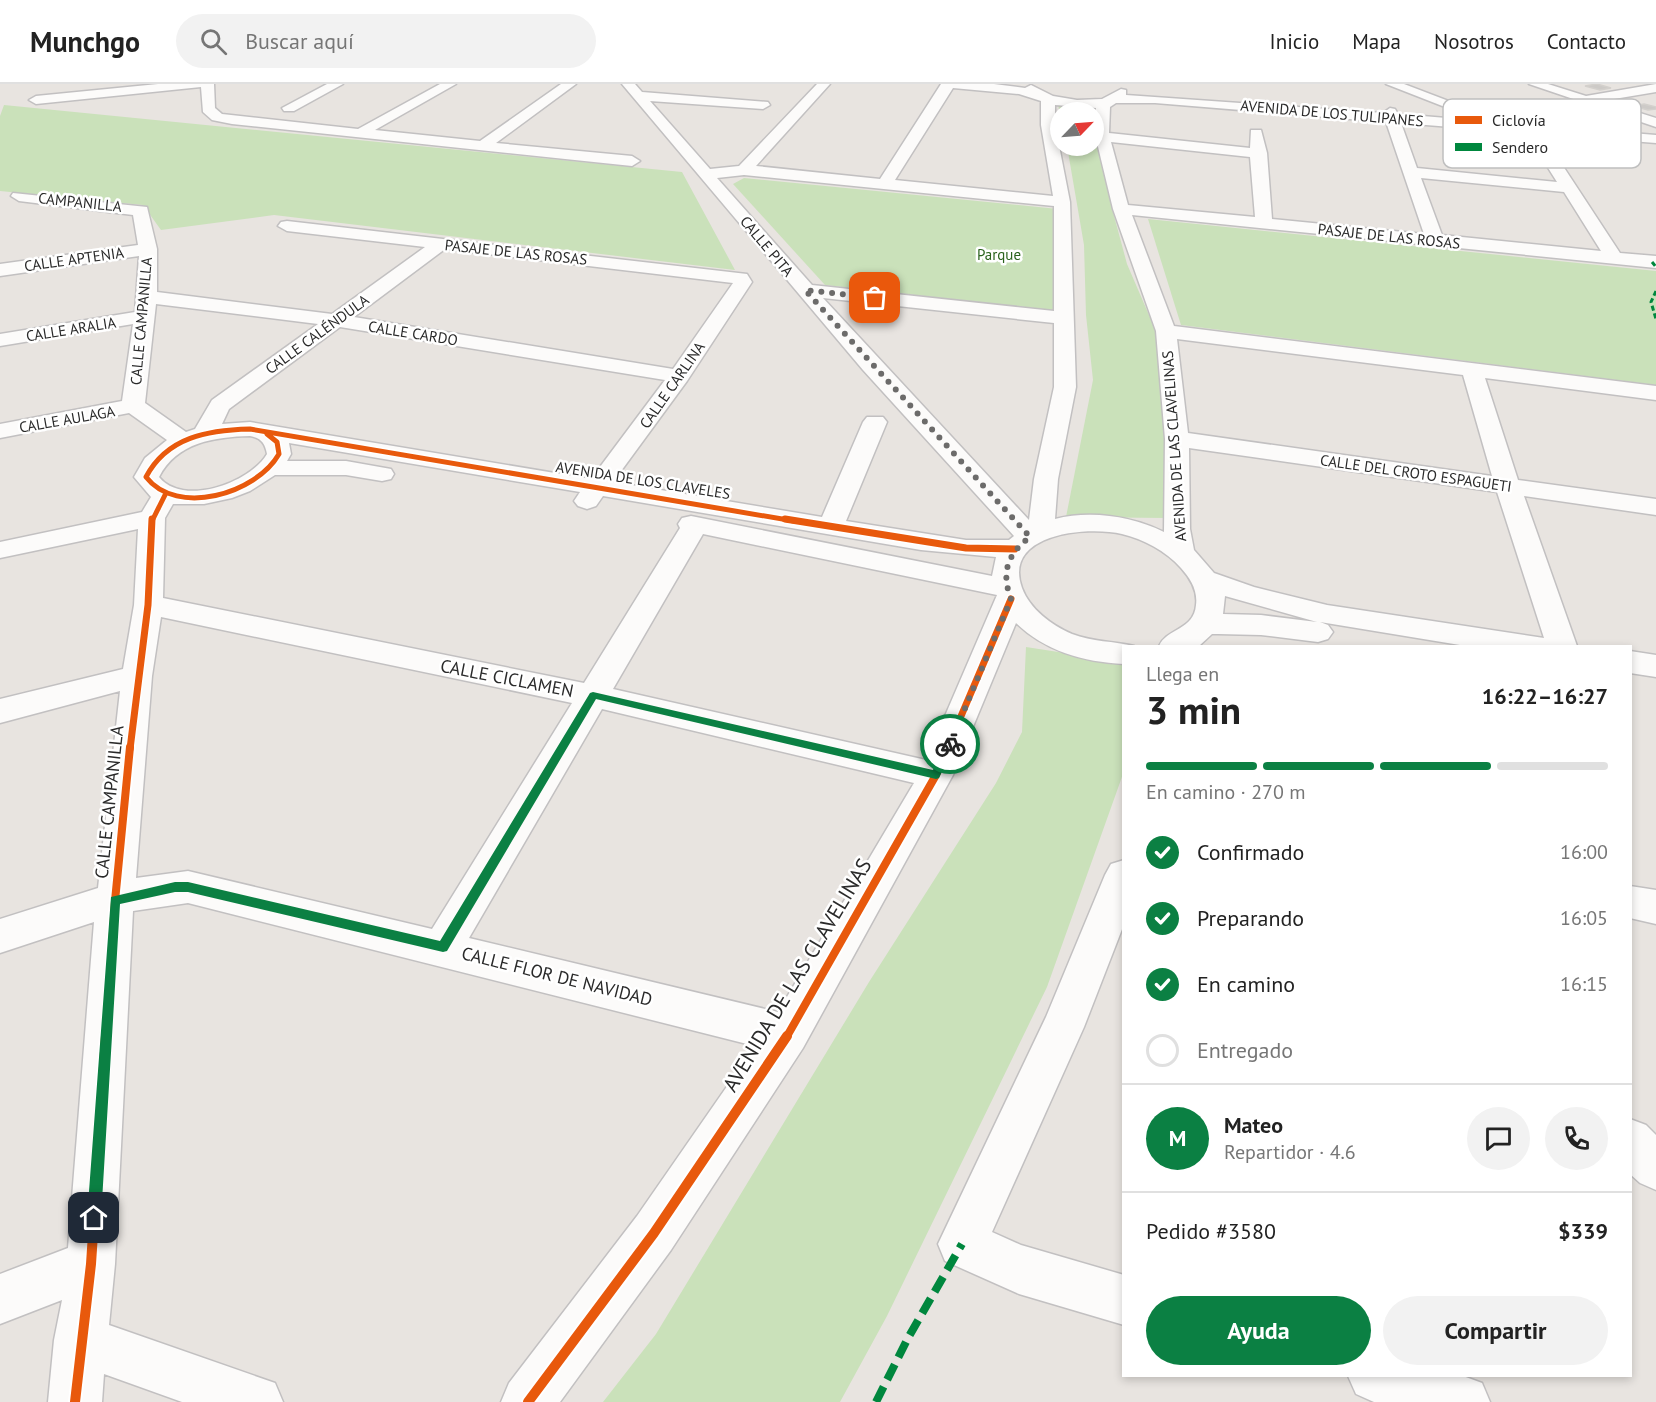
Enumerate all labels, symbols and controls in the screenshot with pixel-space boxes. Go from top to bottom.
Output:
search box [176,14,596,68]
text: Munchgo [30,23,140,60]
icon: search [197,25,230,58]
text: Buscar aquí [245,27,354,55]
text: Inicio [1270,28,1319,55]
text: Mapa [1352,28,1401,55]
text: Nosotros [1434,28,1514,55]
text: Contacto [1547,28,1626,55]
street label: AVENIDA DE LOS TULIPANES [1240,96,1424,130]
legend [1443,99,1641,168]
north arrow [1050,102,1104,156]
map controls [1050,102,1104,156]
text: Ciclovía [1492,110,1546,130]
text: Sendero [1492,137,1548,157]
street label: CAMPANILLA [37,188,123,216]
street label: CALLE PITA [736,212,798,280]
street label: PASAJE DE LAS ROSAS [1317,219,1461,253]
street label: PASAJE DE LAS ROSAS [444,235,588,269]
street label: CALLE APTENIA [23,243,125,275]
park label: Parque [977,245,1021,264]
street label: CALLE CAMPANILLA [126,256,156,386]
pin [849,272,900,323]
icon: bag [858,281,891,314]
street label: CALLE CALÉNDULA [261,290,373,378]
street label: CALLE ARALIA [25,312,118,345]
street label: CALLE CARDO [367,317,459,349]
street label: CALLE CARLINA [635,338,709,432]
street label: AVENIDA DE LAS CLAVELINAS [1158,350,1190,542]
street label: CALLE AULAGA [18,401,117,437]
street label: CALLE DEL CROTO ESPAGUETI [1319,450,1513,496]
street label: AVENIDA DE LOS CLAVELES [554,457,732,503]
street label: CALLE CICLAMEN [438,654,576,702]
text: Llega en [1146,661,1219,687]
text: 16:22–16:27 [1482,682,1608,710]
text: 3 min [1146,684,1241,735]
courier [920,714,980,774]
street label: CALLE CAMPANILLA [90,724,129,880]
icon: bike [934,728,967,761]
text: En camino · 270 m [1146,779,1306,805]
icon: check [1146,836,1179,869]
text: Confirmado [1197,838,1304,866]
text: 16:00 [1560,839,1608,865]
street label: AVENIDA DE LAS CLAVELINAS [716,853,878,1097]
icon: check [1146,902,1179,935]
text: Preparando [1197,904,1304,932]
text: 16:05 [1560,905,1608,931]
street label: CALLE FLOR DE NAVIDAD [459,941,655,1011]
icon: check [1146,968,1179,1001]
text: En camino [1197,970,1295,998]
text: 16:15 [1560,971,1608,997]
text: Entregado [1197,1036,1293,1064]
button: chat [1467,1107,1530,1170]
button: phone [1545,1107,1608,1170]
text: Mateo [1224,1111,1283,1139]
text: M [1169,1124,1186,1152]
text: Repartidor · 4.6 [1224,1139,1356,1165]
pin [68,1192,119,1243]
icon: home [77,1201,110,1234]
text: Pedido #3580 [1146,1217,1276,1245]
text: $339 [1558,1217,1608,1245]
button: Ayuda [1146,1296,1371,1365]
button: Compartir [1383,1296,1608,1365]

